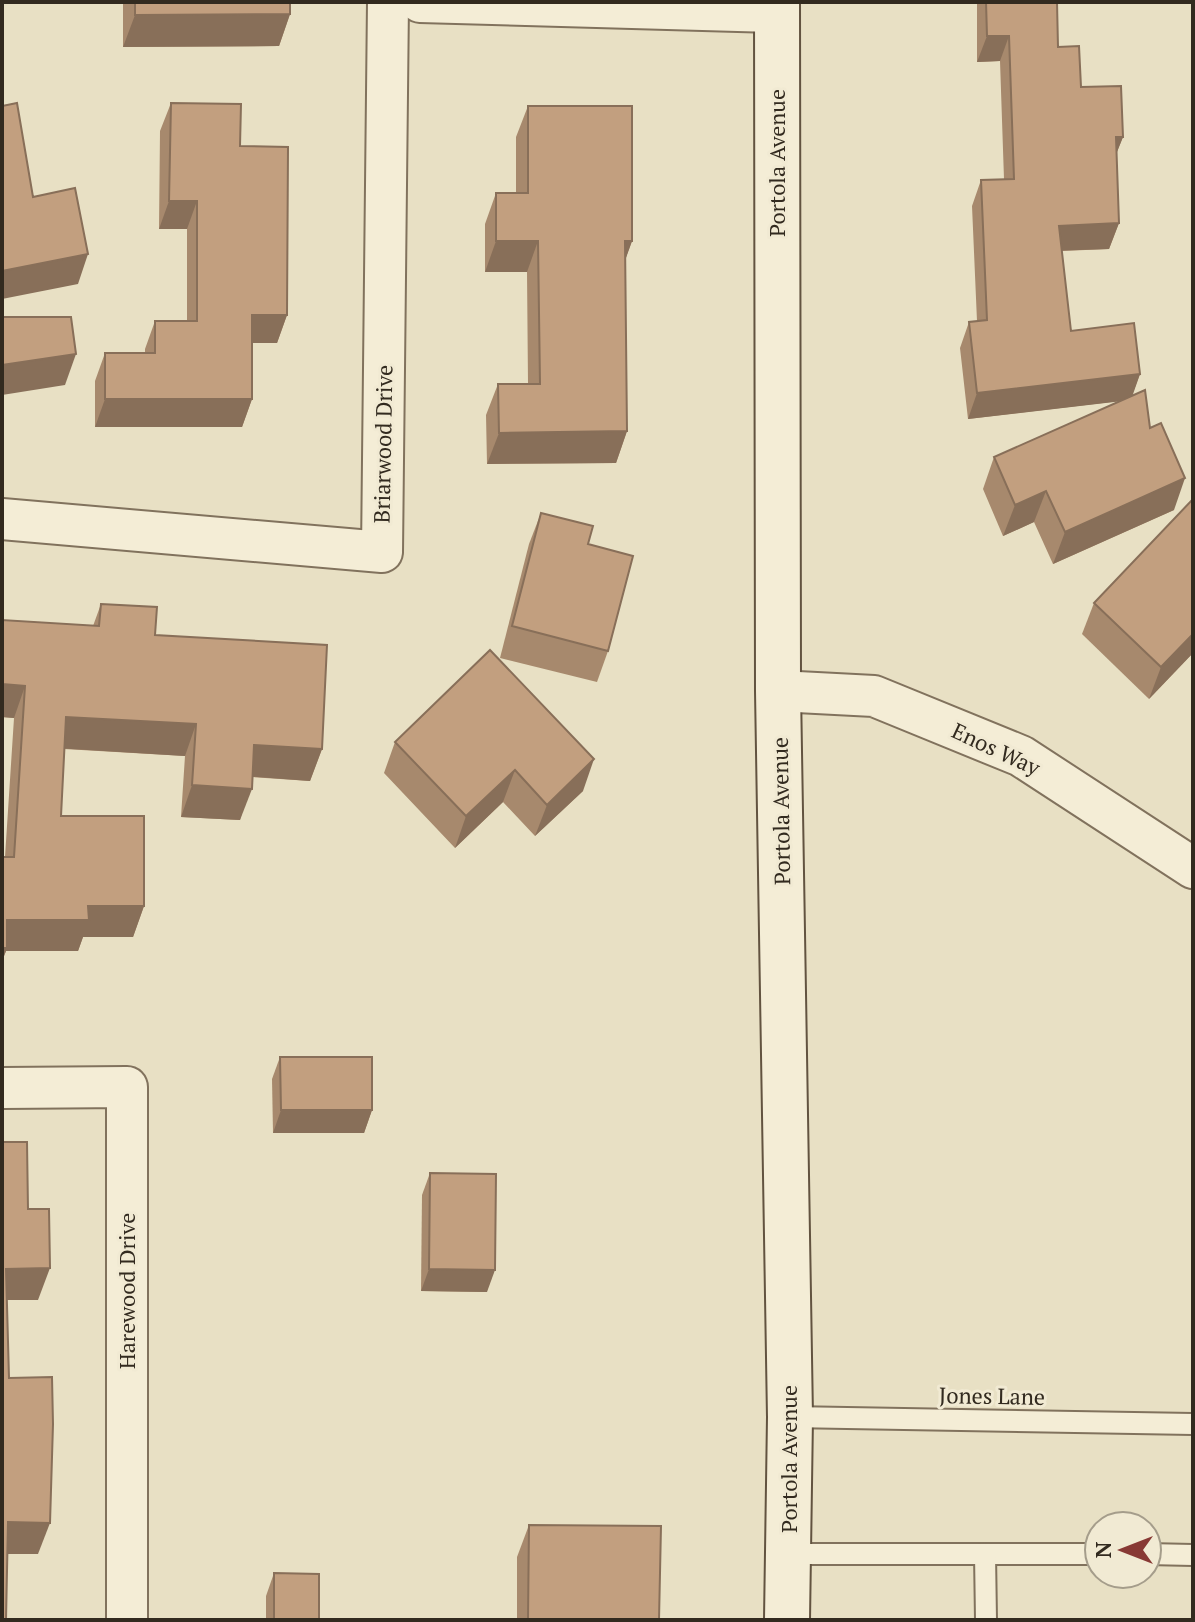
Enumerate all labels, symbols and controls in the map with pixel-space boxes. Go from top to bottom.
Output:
street label: Portola Avenue [762,89,791,237]
street label: Briarwood Drive [367,364,398,523]
street label: Enos Way [947,715,1046,782]
street label: Portola Avenue [765,737,796,885]
street label: Harewood Drive [112,1213,141,1369]
street label: Jones Lane [939,1380,1045,1411]
street label: Portola Avenue [774,1385,803,1533]
north arrow [1083,1510,1163,1590]
text: N [1088,1541,1117,1558]

